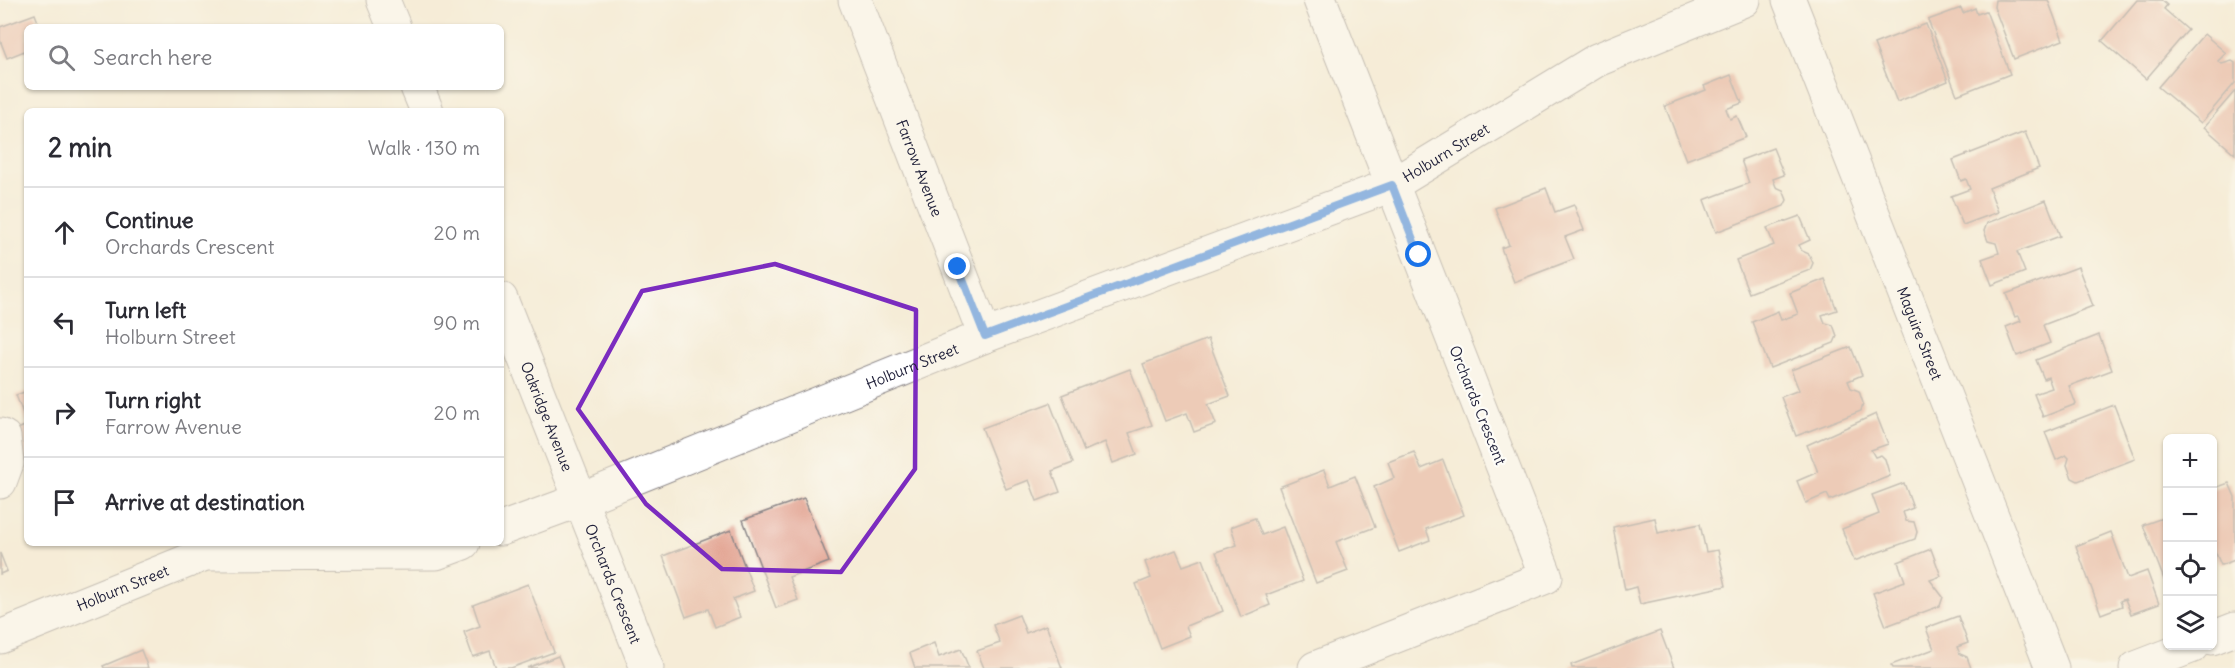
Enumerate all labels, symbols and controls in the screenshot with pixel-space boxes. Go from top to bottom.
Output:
search box [24,24,504,90]
icon: search [45,41,78,74]
text: Search here [93,43,212,71]
street label: Farrow Avenue [893,117,947,219]
street label: Holburn Street [1399,119,1492,186]
text: 2 min [48,131,112,164]
text: Walk · 130 m [368,135,480,160]
text: Continue [105,206,194,234]
icon: ahead [48,216,81,249]
text: 20 m [434,220,480,245]
text: Orchards Crescent [105,234,274,259]
route start [1405,241,1431,267]
route end [944,253,970,279]
street label: Maguire Street [1893,284,1947,382]
text: Turn left [105,296,186,324]
icon: left [48,306,81,339]
text: 90 m [433,310,480,335]
text: Holburn Street [105,324,236,349]
street label: Holburn Street [863,338,961,393]
street label: Orchards Crescent [1445,343,1511,467]
street label: Oakridge Avenue [517,358,578,474]
text: Turn right [105,386,201,414]
icon: right [48,396,81,429]
text: 20 m [434,400,480,425]
text: Farrow Avenue [105,414,242,439]
map controls [2163,434,2217,650]
button: + [2163,434,2217,488]
icon: arrive [48,486,81,519]
text: Arrive at destination [105,488,305,516]
button: − [2163,488,2217,542]
street label: Orchards Crescent [581,521,646,646]
button: locate [2163,542,2217,596]
street label: Holburn Street [73,560,171,615]
button: layers [2163,596,2217,650]

